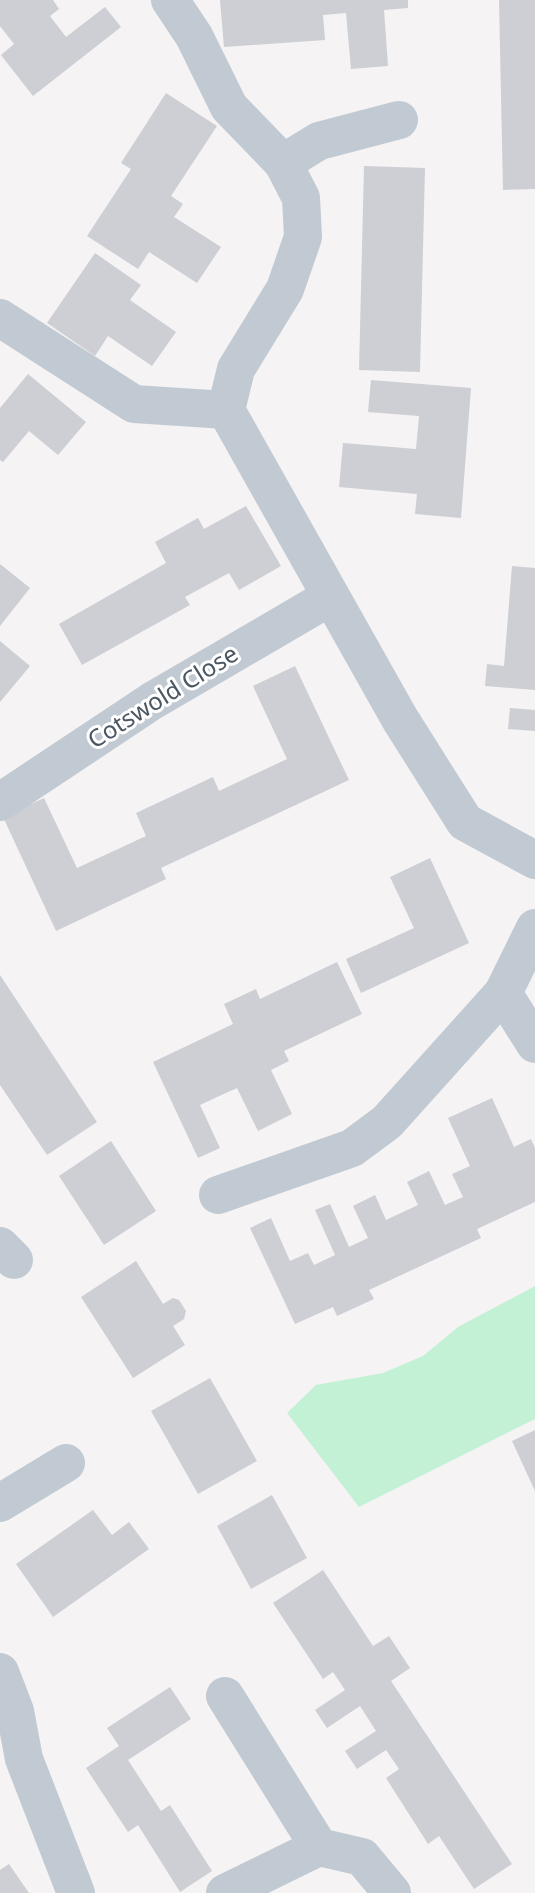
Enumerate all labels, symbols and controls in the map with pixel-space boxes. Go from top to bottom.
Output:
street label: Cotswold Close [81,636,244,755]

